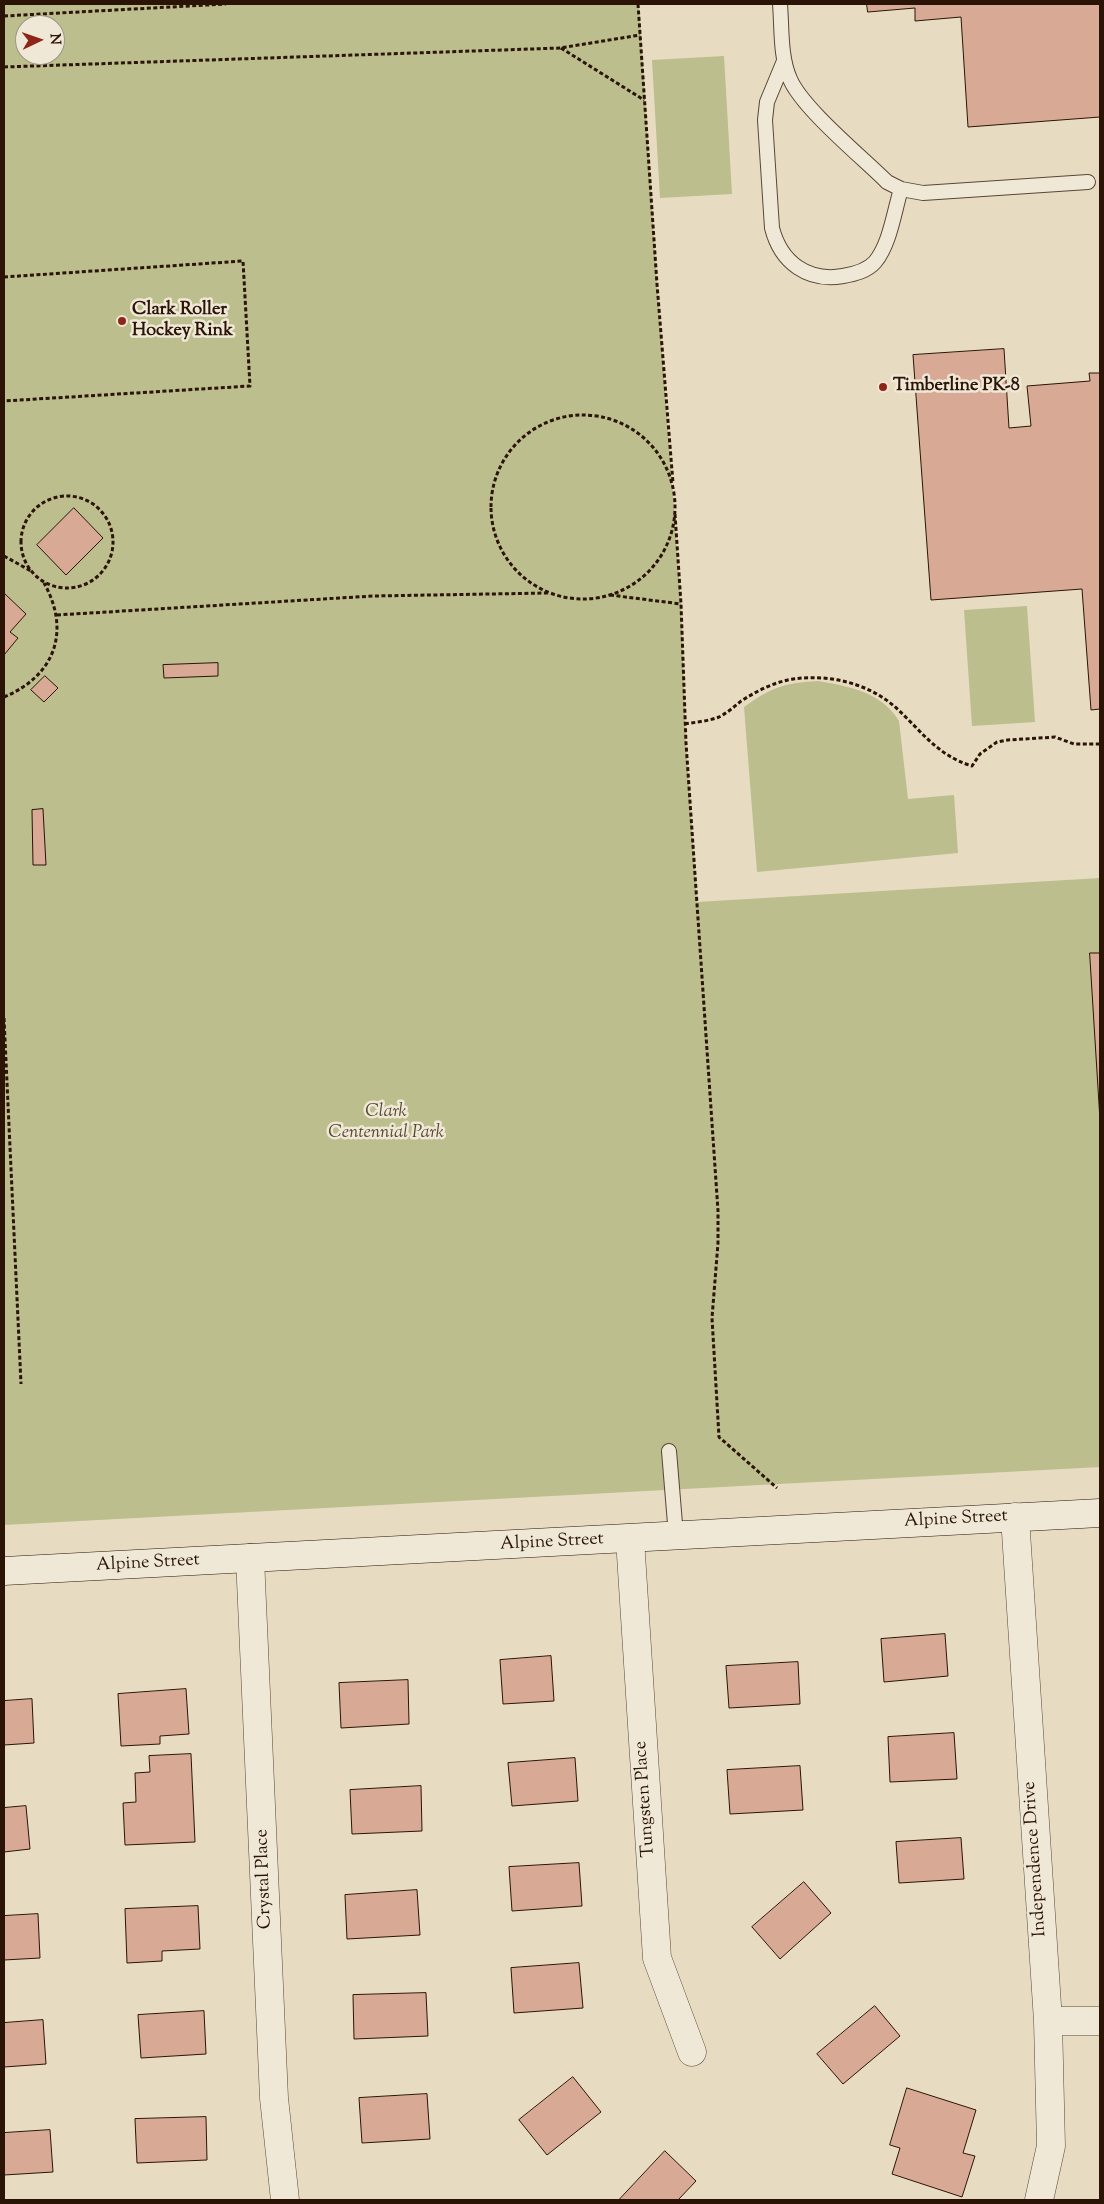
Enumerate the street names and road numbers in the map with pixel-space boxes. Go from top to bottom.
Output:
street label: Alpine Street [904,1507,1008,1533]
street label: Alpine Street [500,1530,604,1556]
street label: Alpine Street [96,1551,200,1577]
street label: Tungsten Place [631,1740,661,1858]
street label: Independence Drive [1020,1780,1052,1938]
street label: Crystal Place [252,1829,278,1929]

